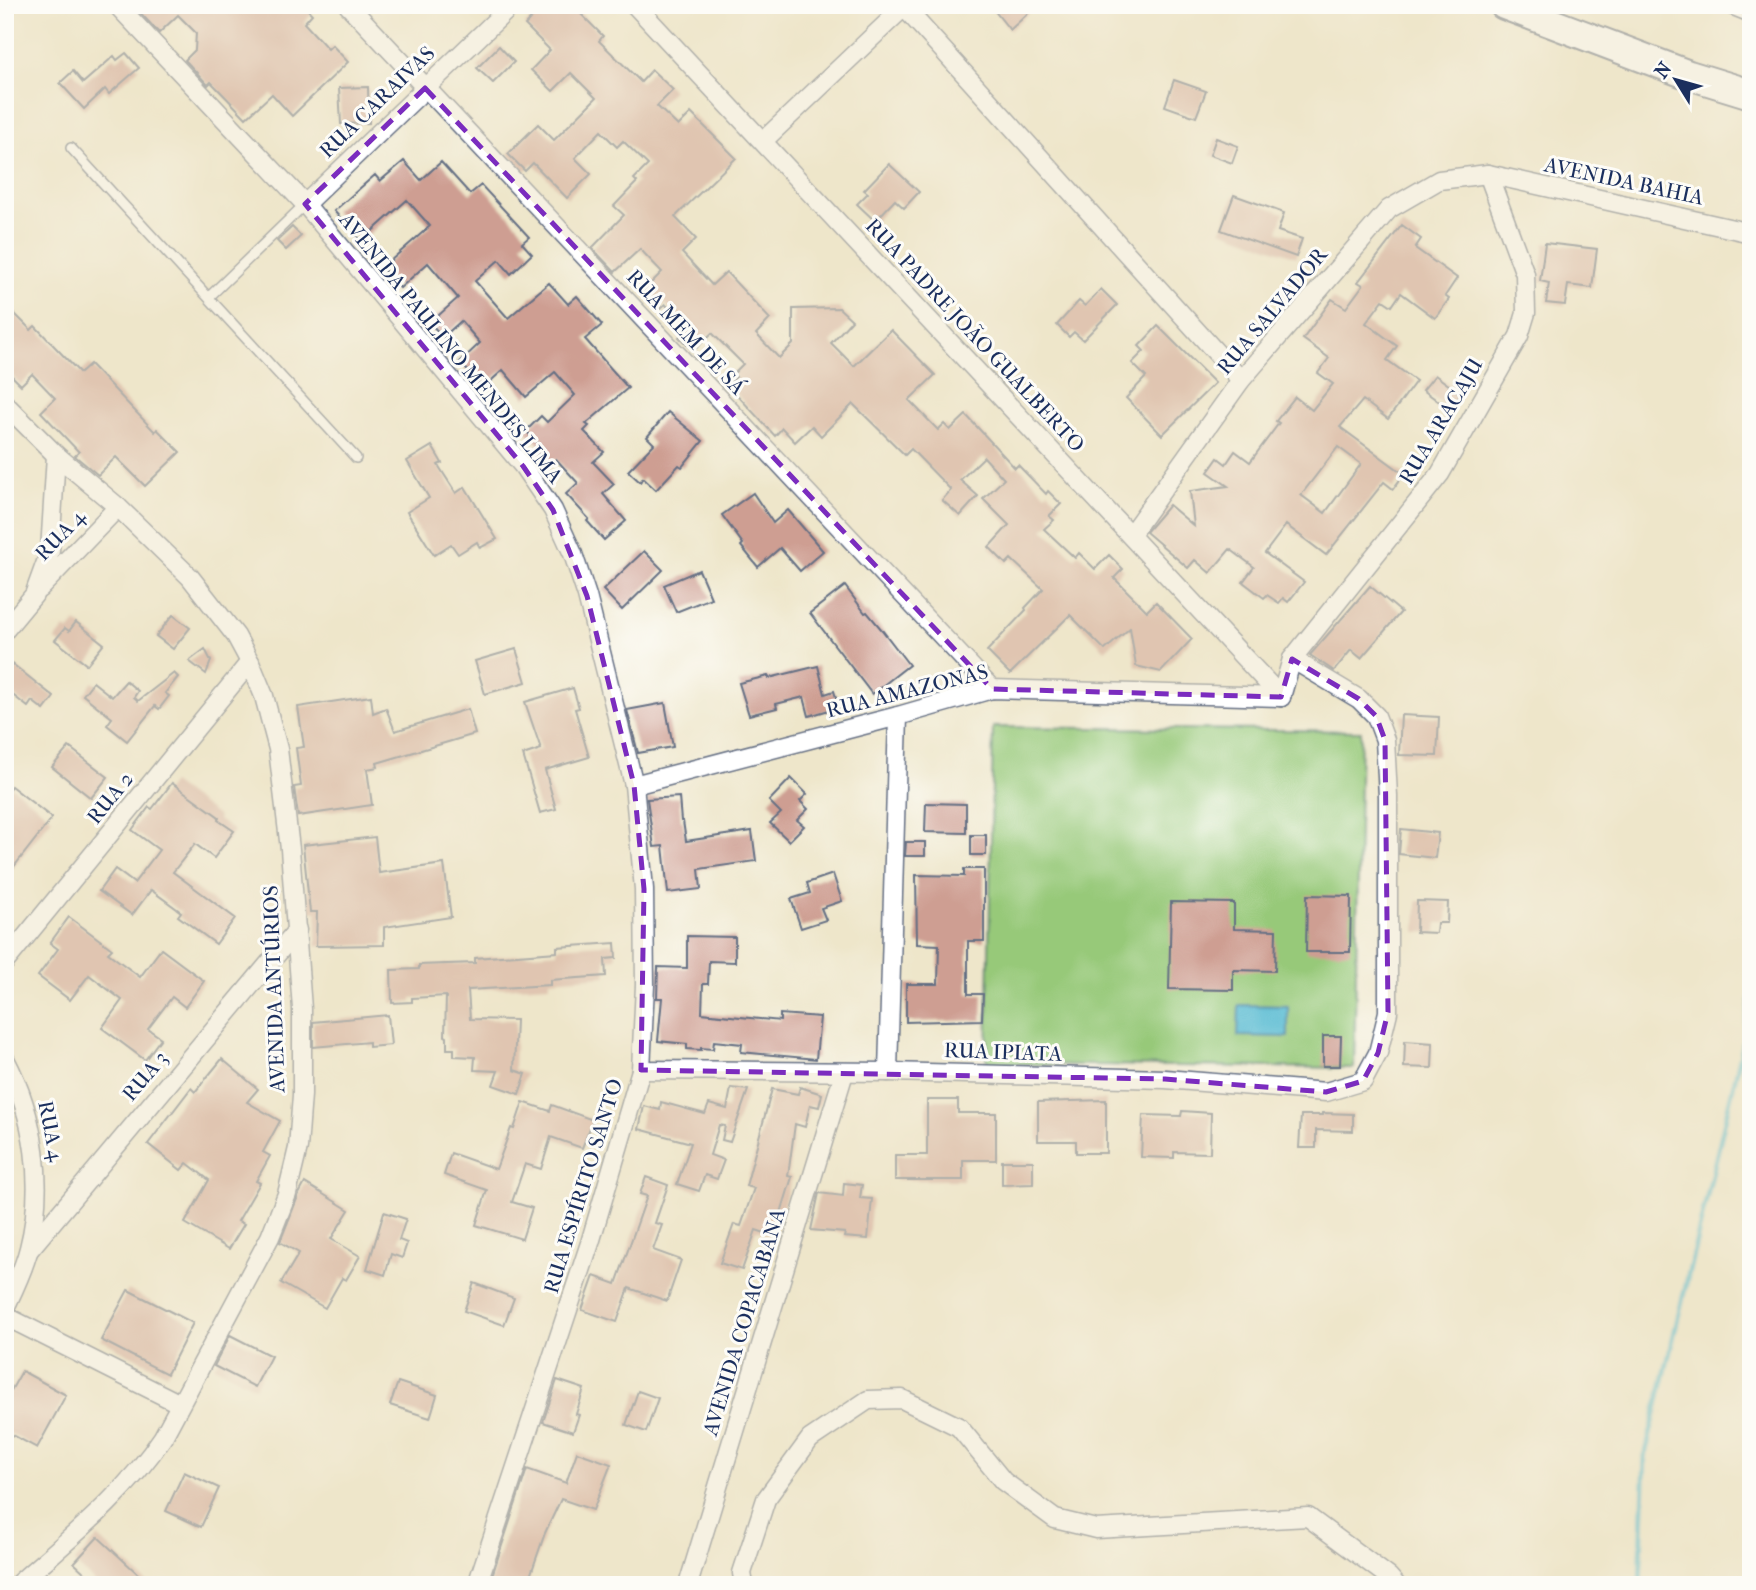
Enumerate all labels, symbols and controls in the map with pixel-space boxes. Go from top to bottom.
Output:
street label: RUA CARAIVAS [314,41,440,163]
north arrow [1640,46,1710,116]
text: N [1650,58,1677,83]
street label: AVENIDA BAHIA [1541,152,1706,210]
street label: AVENIDA PAULINO MENDES LIMA [334,207,568,488]
street label: RUA PADRE JOÃO GUALBERTO [860,213,1090,457]
street label: RUA SALVADOR [1212,242,1333,379]
street label: RUA MEM DE SÁ [622,264,750,400]
street label: RUA ARACAJU [1394,353,1488,488]
street label: RUA 4 [30,504,90,565]
street label: RUA AMAZONAS [824,659,990,723]
street label: RUA 2 [82,767,138,829]
street label: AVENIDA ANTÚRIOS [258,885,290,1094]
street label: RUA IPIATA [944,1038,1063,1066]
street label: RUA 3 [117,1046,173,1106]
street label: RUA ESPÍRITO SANTO [539,1076,627,1296]
street label: RUA 4 [33,1099,69,1164]
street label: AVENIDA COPACABANA [698,1205,790,1440]

